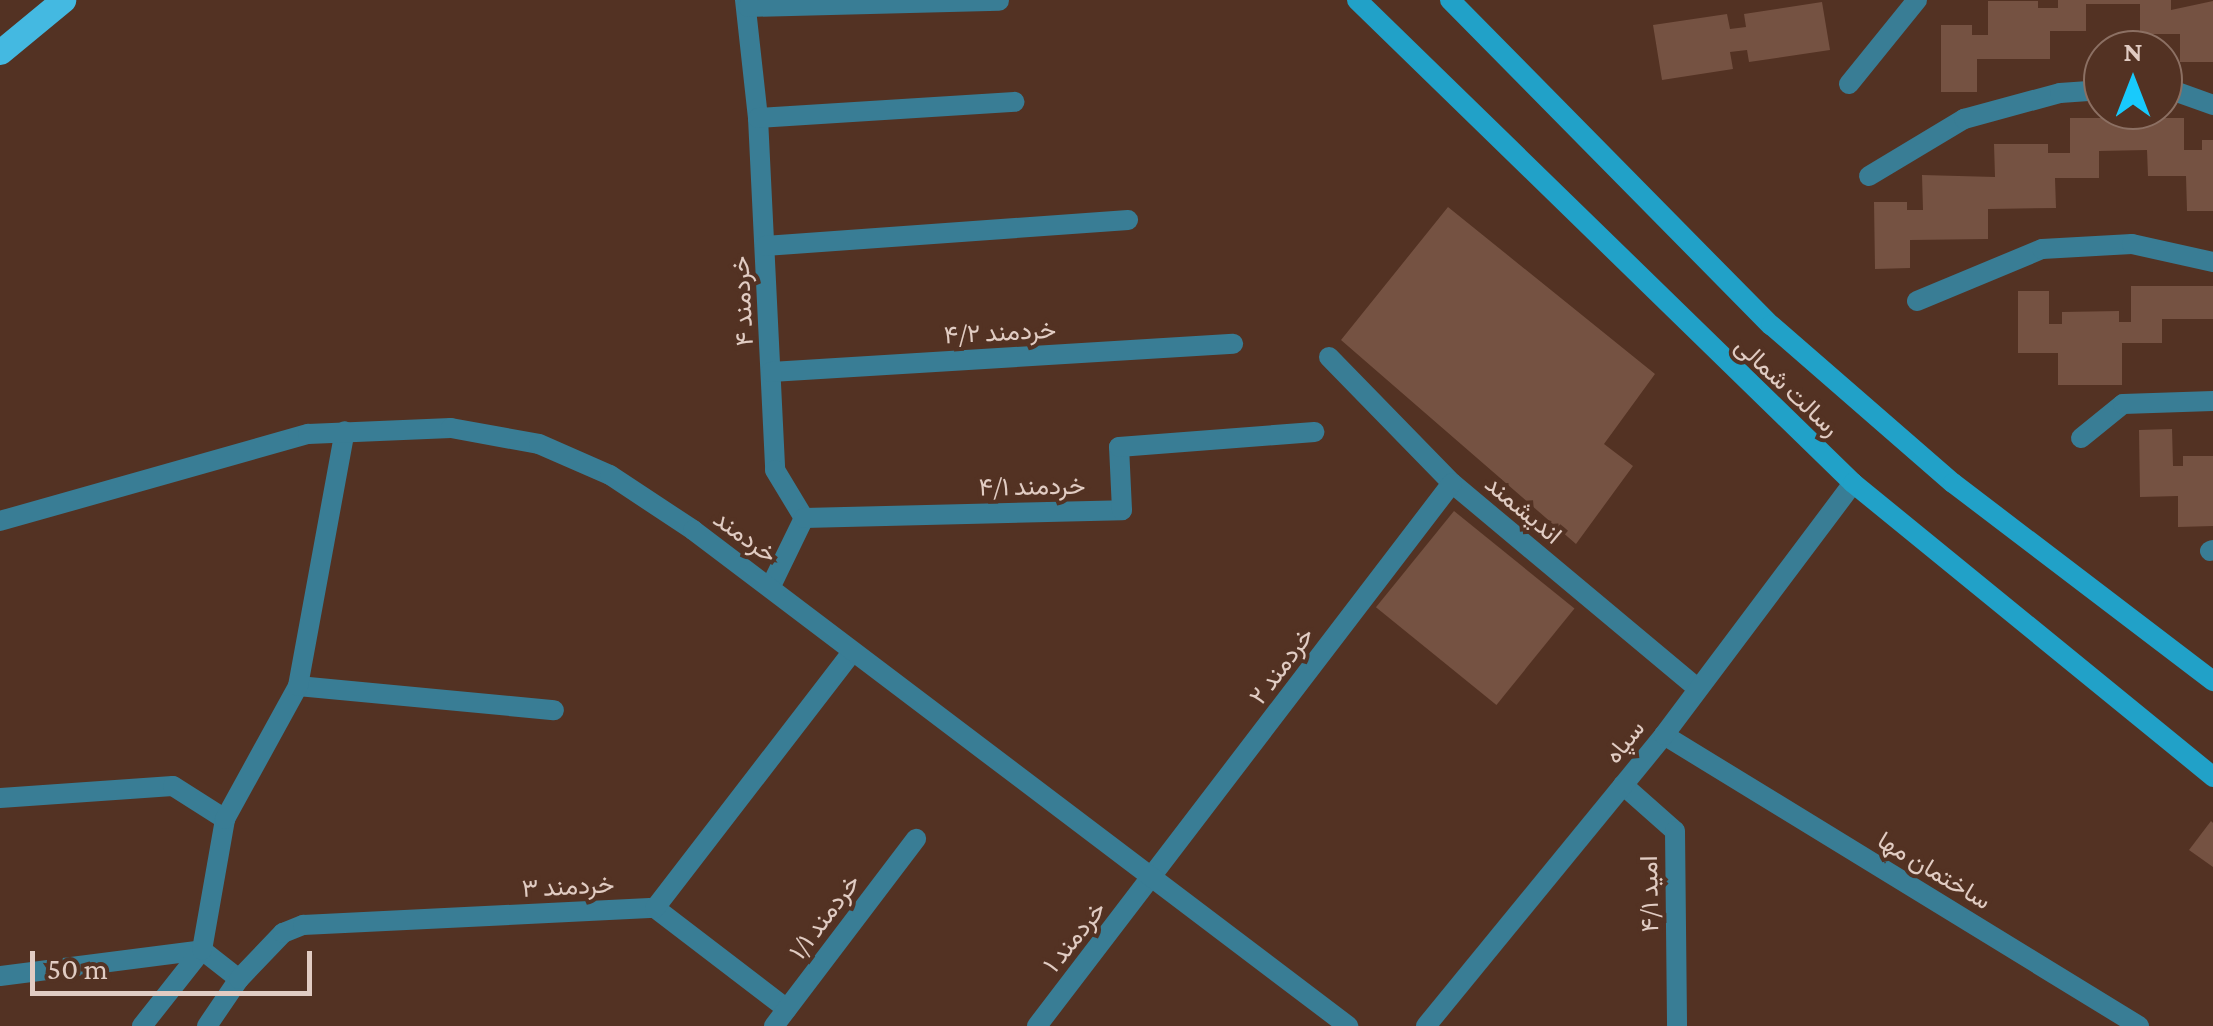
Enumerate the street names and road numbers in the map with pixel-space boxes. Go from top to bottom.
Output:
street label: خردمند ۴ [726,255,760,347]
street label: خردمند ۴/۲ [943,315,1057,351]
street label: رسالت شمالی [1729,331,1845,443]
street label: اندیشمند [1478,469,1568,551]
street label: خردمند ۴/۱ [978,471,1086,503]
street label: خردمند [707,504,783,570]
street label: خردمند ۲ [1243,621,1321,711]
street label: سپاه [1599,714,1651,770]
street label: ساختمان مها [1872,825,1996,917]
street label: امید ۴/۱ [1634,855,1666,933]
street label: خردمند ۱/۱ [783,868,867,966]
street label: خردمند ۳ [521,870,615,904]
street label: خردمند ۱ [1037,895,1113,979]

